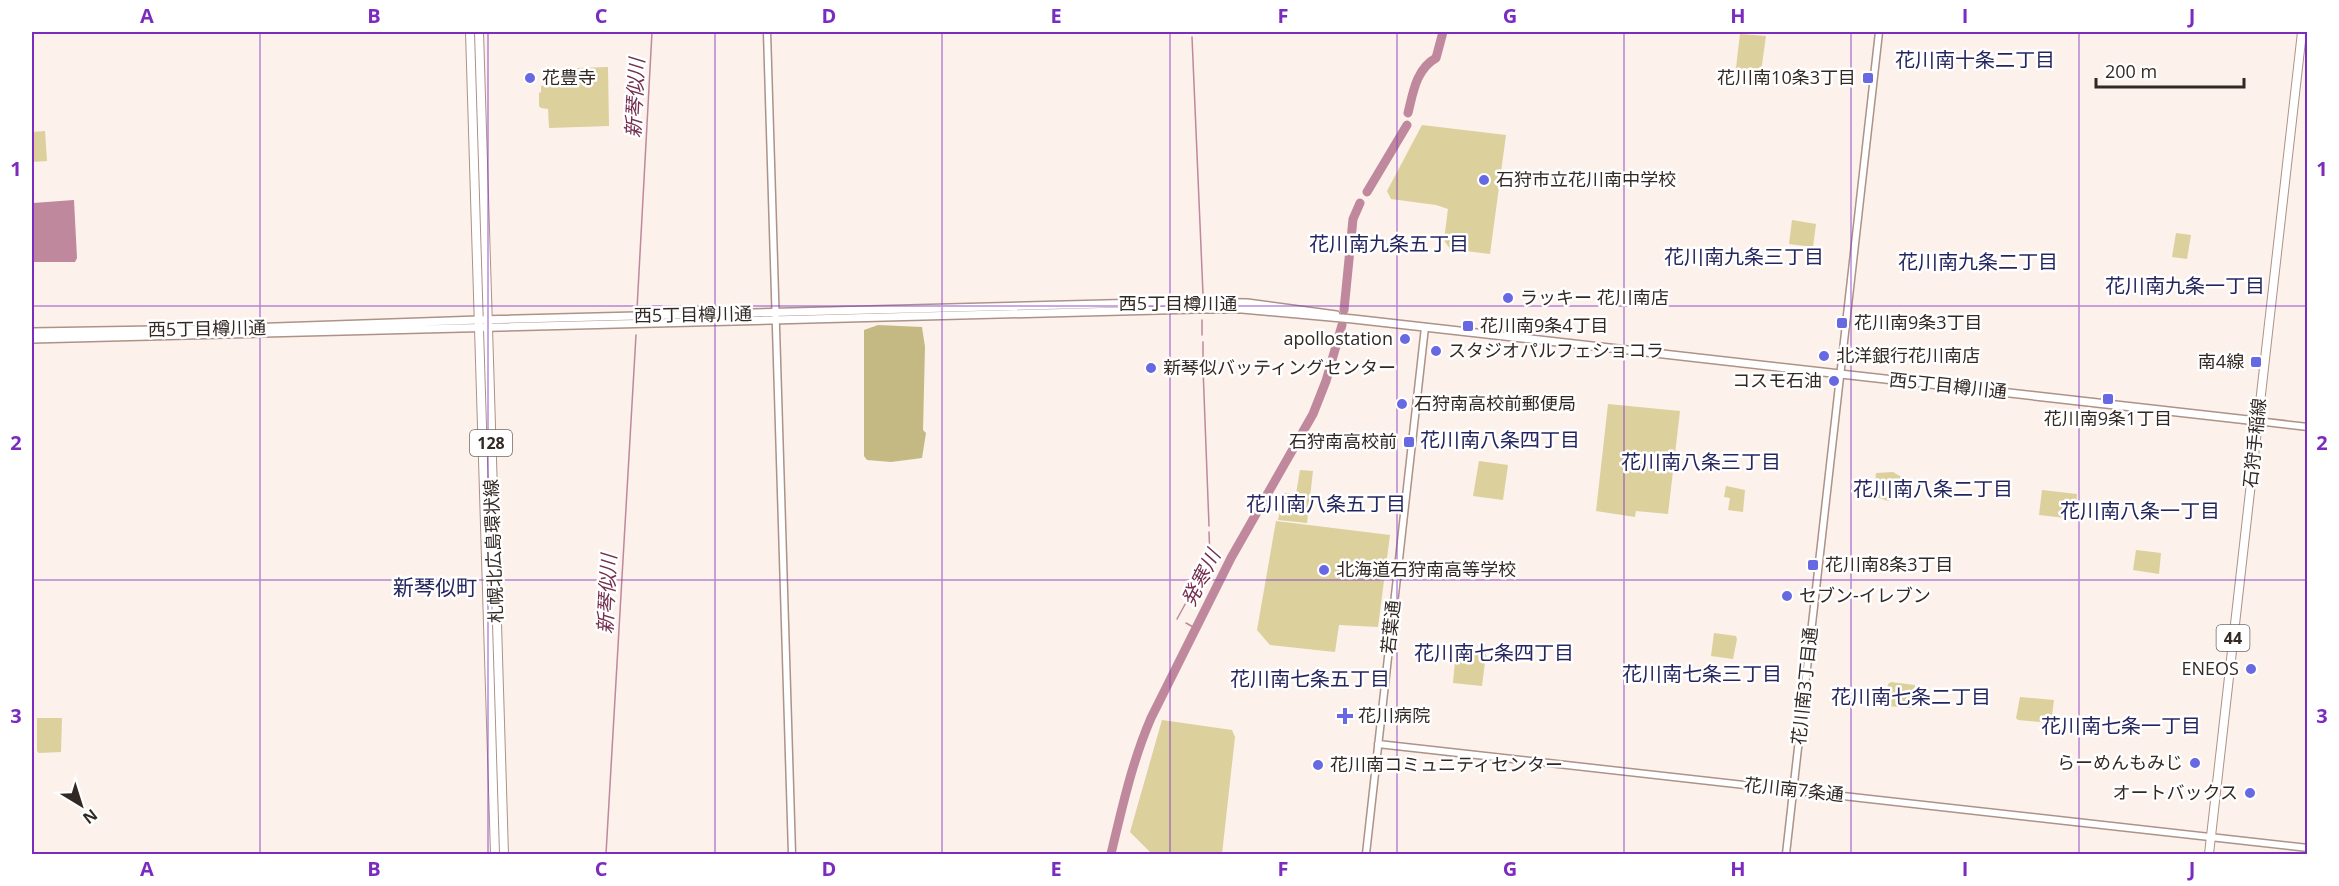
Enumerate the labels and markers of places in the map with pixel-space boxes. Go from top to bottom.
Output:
place label: 花豊寺 [542,65,596,89]
place label: 花川南10条3丁目 [1717,65,1856,89]
marker: 花豊寺 [523,71,537,85]
marker: 花川南10条3丁目 [1861,71,1875,85]
place label: 石狩市立花川南中学校 [1496,167,1676,191]
marker: 石狩市立花川南中学校 [1477,173,1491,187]
place label: ラッキー 花川南店 [1520,285,1669,309]
marker: ラッキー 花川南店 [1501,291,1515,305]
place label: 花川南9条3丁目 [1854,310,1983,334]
place label: 花川南9条4丁目 [1480,313,1609,337]
marker: 花川南9条3丁目 [1835,316,1849,330]
marker: 花川南9条4丁目 [1461,319,1475,333]
place label: apollostation [1283,326,1393,350]
marker: apollostation [1398,332,1412,346]
place label: スタジオパルフェショコラ [1448,338,1664,362]
place label: 北洋銀行花川南店 [1836,343,1980,367]
marker: スタジオパルフェショコラ [1429,344,1443,358]
marker: 北洋銀行花川南店 [1817,349,1831,363]
place label: 南4線 [2198,349,2244,373]
place label: 新琴似バッティングセンター [1163,355,1396,379]
marker: 南4線 [2249,355,2263,369]
marker: 新琴似バッティングセンター [1144,361,1158,375]
place label: コスモ石油 [1732,368,1822,392]
marker: コスモ石油 [1827,374,1841,388]
place label: 石狩南高校前郵便局 [1414,391,1576,415]
marker: 花川南9条1丁目 [2101,392,2115,406]
marker: 石狩南高校前郵便局 [1395,397,1409,411]
place label: 花川南9条1丁目 [2044,406,2172,430]
place label: 石狩南高校前 [1289,429,1397,453]
marker: 石狩南高校前 [1402,435,1416,449]
place label: 花川南8条3丁目 [1825,552,1954,576]
place label: 北海道石狩南高等学校 [1336,557,1516,581]
marker: 花川南8条3丁目 [1806,558,1820,572]
marker: 北海道石狩南高等学校 [1317,563,1331,577]
place label: セブン-イレブン [1799,583,1931,607]
marker: セブン-イレブン [1780,589,1794,603]
place label: ENEOS [2182,656,2239,680]
marker: ENEOS [2244,662,2258,676]
place label: 花川病院 [1358,703,1430,727]
marker: 花川病院 [1336,707,1354,725]
place label: らーめんもみじ [2057,750,2183,774]
place label: 花川南コミュニティセンター [1330,752,1563,776]
marker: らーめんもみじ [2188,756,2202,770]
marker: 花川南コミュニティセンター [1311,758,1325,772]
place label: オートバックス [2113,780,2238,804]
marker: オートバックス [2243,786,2257,800]

